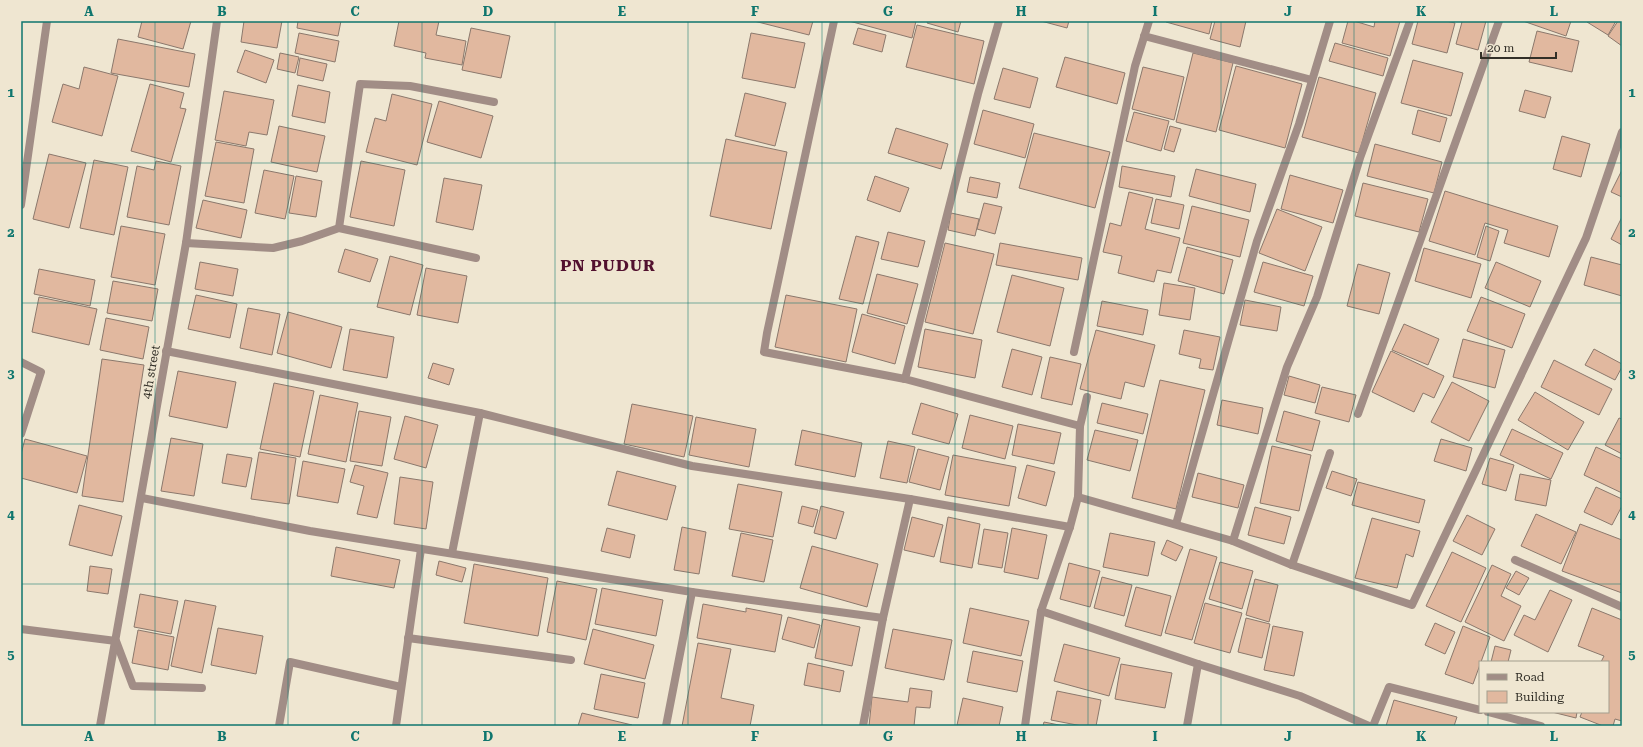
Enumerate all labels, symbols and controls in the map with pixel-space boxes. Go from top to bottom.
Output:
text: A [84,4,94,19]
text: B [217,4,227,19]
text: C [350,4,360,19]
text: D [483,4,493,19]
text: E [618,4,626,19]
text: F [751,4,759,19]
text: G [883,4,893,19]
text: H [1016,4,1027,19]
text: I [1152,4,1158,19]
text: J [1284,4,1292,19]
text: K [1416,4,1427,19]
text: L [1550,4,1558,19]
scale bar [1481,34,1556,60]
text: 20 m [1487,41,1514,55]
text: 1 [7,85,15,100]
text: 1 [1628,85,1636,100]
text: 2 [7,225,15,240]
text: 2 [1628,225,1636,240]
district label: PN PUDUR [560,256,656,275]
street label: 4th street [139,343,163,400]
text: 3 [7,366,15,381]
text: 3 [1628,366,1636,381]
text: 4 [7,507,15,522]
text: 4 [1628,507,1636,522]
text: 5 [7,647,15,662]
text: 5 [1628,647,1636,662]
legend [1479,661,1609,713]
text: Road [1515,670,1545,684]
text: Building [1515,690,1564,704]
text: A [84,729,94,744]
text: B [217,729,227,744]
text: C [350,729,360,744]
text: D [483,729,493,744]
text: E [618,729,626,744]
text: F [751,729,759,744]
text: G [883,729,893,744]
text: H [1016,729,1027,744]
text: I [1152,729,1158,744]
text: J [1284,729,1292,744]
text: K [1416,729,1427,744]
text: L [1550,729,1558,744]

